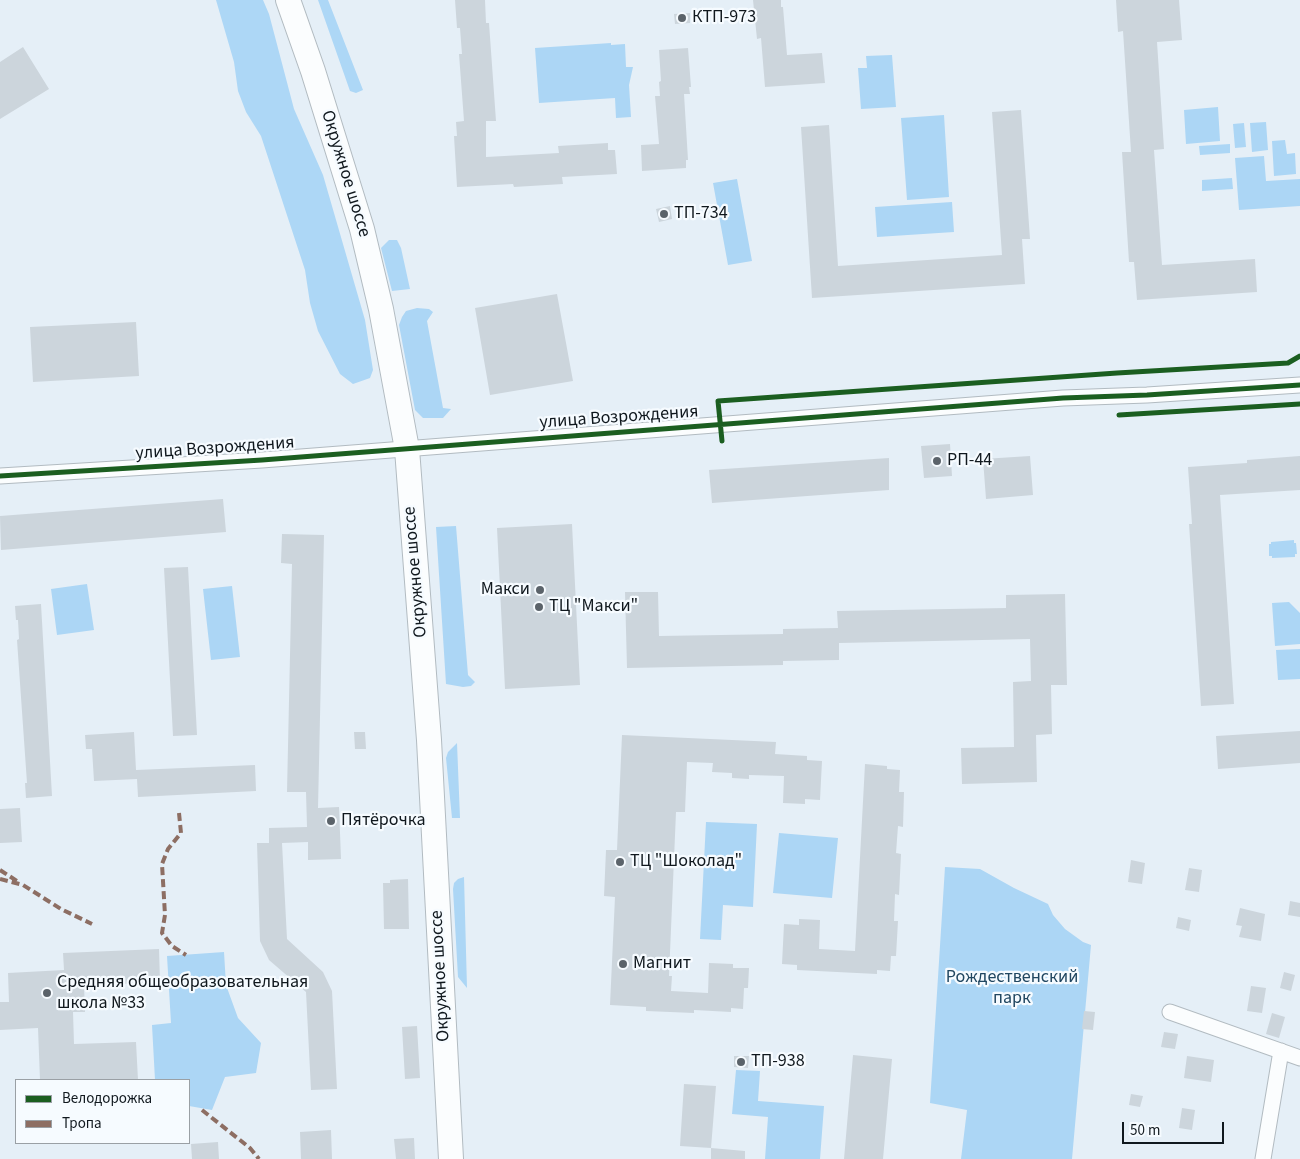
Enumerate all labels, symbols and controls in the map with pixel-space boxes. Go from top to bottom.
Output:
place label: КТП-973 [692,7,756,29]
marker: КТП-973 [676,12,688,24]
street label: Окружное шоссе [315,108,375,240]
place label: ТП-734 [674,203,728,225]
marker: ТП-734 [658,208,670,220]
street label: улица Возрождения [539,402,699,434]
street label: улица Возрождения [135,433,295,465]
place label: РП-44 [947,450,992,472]
marker: РП-44 [931,455,943,467]
street label: Окружное шоссе [400,506,432,638]
place label: Макси [481,579,530,601]
marker: Макси [534,584,546,596]
place label: ТЦ "Макси" [549,596,638,618]
marker: ТЦ "Макси" [533,601,545,613]
place label: Пятёрочка [341,810,426,832]
marker: Пятёрочка [325,815,337,827]
place label: ТЦ "Шоколад" [630,851,742,873]
marker: ТЦ "Шоколад" [614,856,626,868]
street label: Окружное шоссе [427,910,455,1042]
place label: Магнит [633,953,691,975]
marker: Магнит [617,958,629,970]
park label: Рождественский парк [946,967,1078,1010]
place label: Средняя общеобразовательная школа №33 [57,972,308,1014]
marker: Средняя общеобразовательная школа №33 [41,987,53,999]
place label: ТП-938 [751,1051,805,1073]
marker: ТП-938 [735,1056,747,1068]
legend [15,1079,190,1144]
text: Велодорожка [62,1088,152,1109]
scale bar [1125,1112,1228,1144]
text: Тропа [62,1113,102,1134]
text: 50 m [1130,1120,1160,1141]

